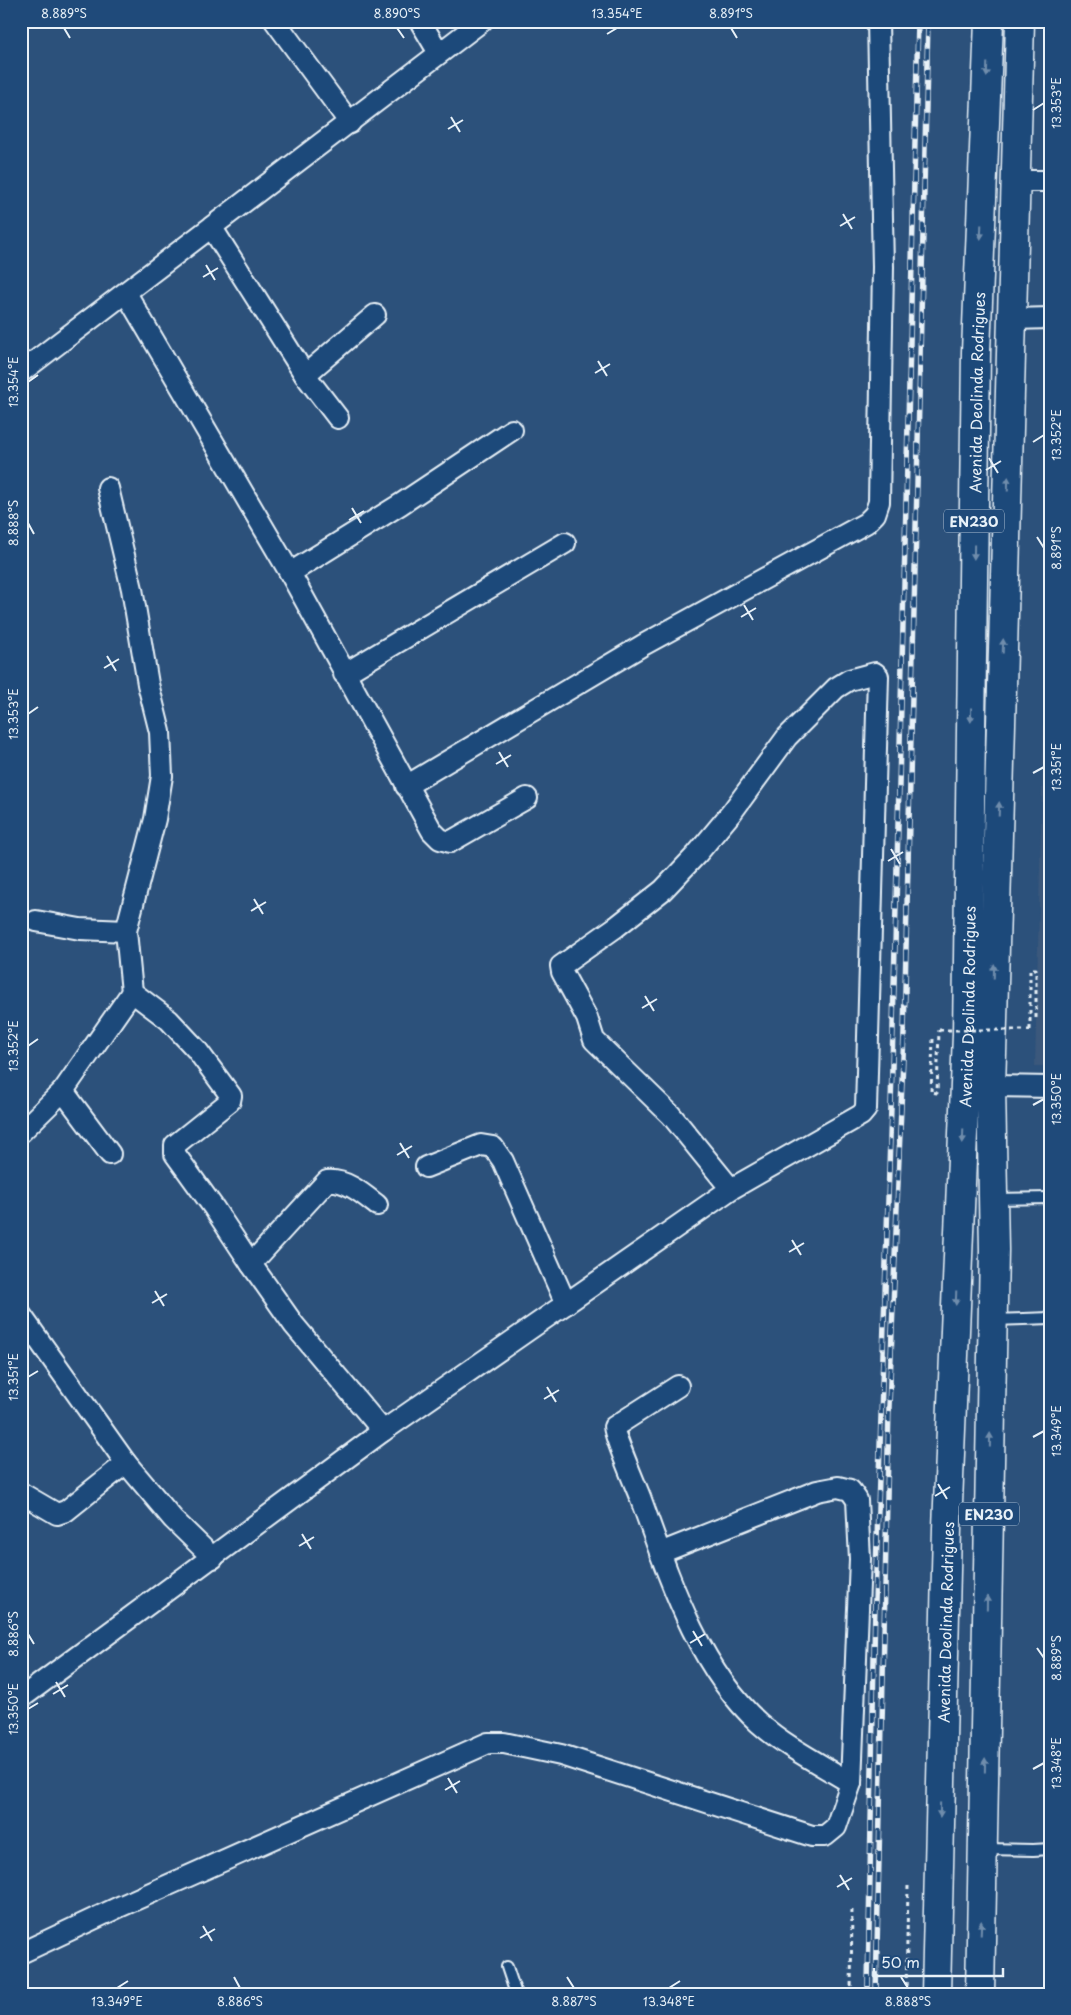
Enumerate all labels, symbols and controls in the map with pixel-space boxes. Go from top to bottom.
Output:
text: 8.889°S [41,4,87,22]
text: 8.890°S [374,4,420,22]
text: 13.354°E [591,4,643,22]
text: 8.891°S [709,4,753,22]
one-way arrow [983,62,991,78]
text: 13.353°E [1047,77,1065,129]
one-way arrow [977,225,985,241]
street label: Avenida Deolinda Rodrigues [963,291,990,493]
text: 13.354°E [4,356,22,408]
text: 13.352°E [1047,409,1065,461]
one-way arrow [1004,476,1012,492]
text: 8.888°S [4,500,22,546]
road number: EN230 [944,510,1004,532]
text: 8.891°S [1047,526,1065,570]
one-way arrow [969,544,977,560]
one-way arrow [1000,638,1008,654]
text: 13.353°E [4,688,22,740]
one-way arrow [967,707,975,723]
text: 13.351°E [1047,743,1065,791]
one-way arrow [995,801,1003,817]
street label: Avenida Deolinda Rodrigues [953,906,980,1108]
one-way arrow [990,963,998,979]
text: 13.352°E [4,1020,22,1072]
text: 13.350°E [1047,1073,1065,1125]
one-way arrow [959,1128,967,1144]
one-way arrow [952,1291,960,1307]
text: 13.351°E [4,1353,22,1401]
text: 13.349°E [1047,1405,1065,1457]
one-way arrow [986,1432,994,1448]
road number: EN230 [959,1502,1019,1526]
street label: Avenida Deolinda Rodrigues [931,1521,959,1723]
one-way arrow [984,1594,992,1610]
text: 8.886°S [4,1611,22,1657]
text: 8.889°S [1047,1635,1065,1681]
text: 13.350°E [4,1683,22,1735]
text: 13.348°E [1047,1737,1065,1789]
one-way arrow [981,1757,989,1773]
one-way arrow [936,1803,944,1819]
one-way arrow [978,1919,986,1935]
scale bar [874,1945,1002,1977]
text: 50 m [881,1950,920,1973]
text: 13.349°E [91,1992,143,2010]
text: 8.886°S [217,1992,263,2010]
text: 8.887°S [551,1992,597,2010]
text: 13.348°E [643,1992,695,2010]
text: 8.888°S [885,1992,931,2010]

